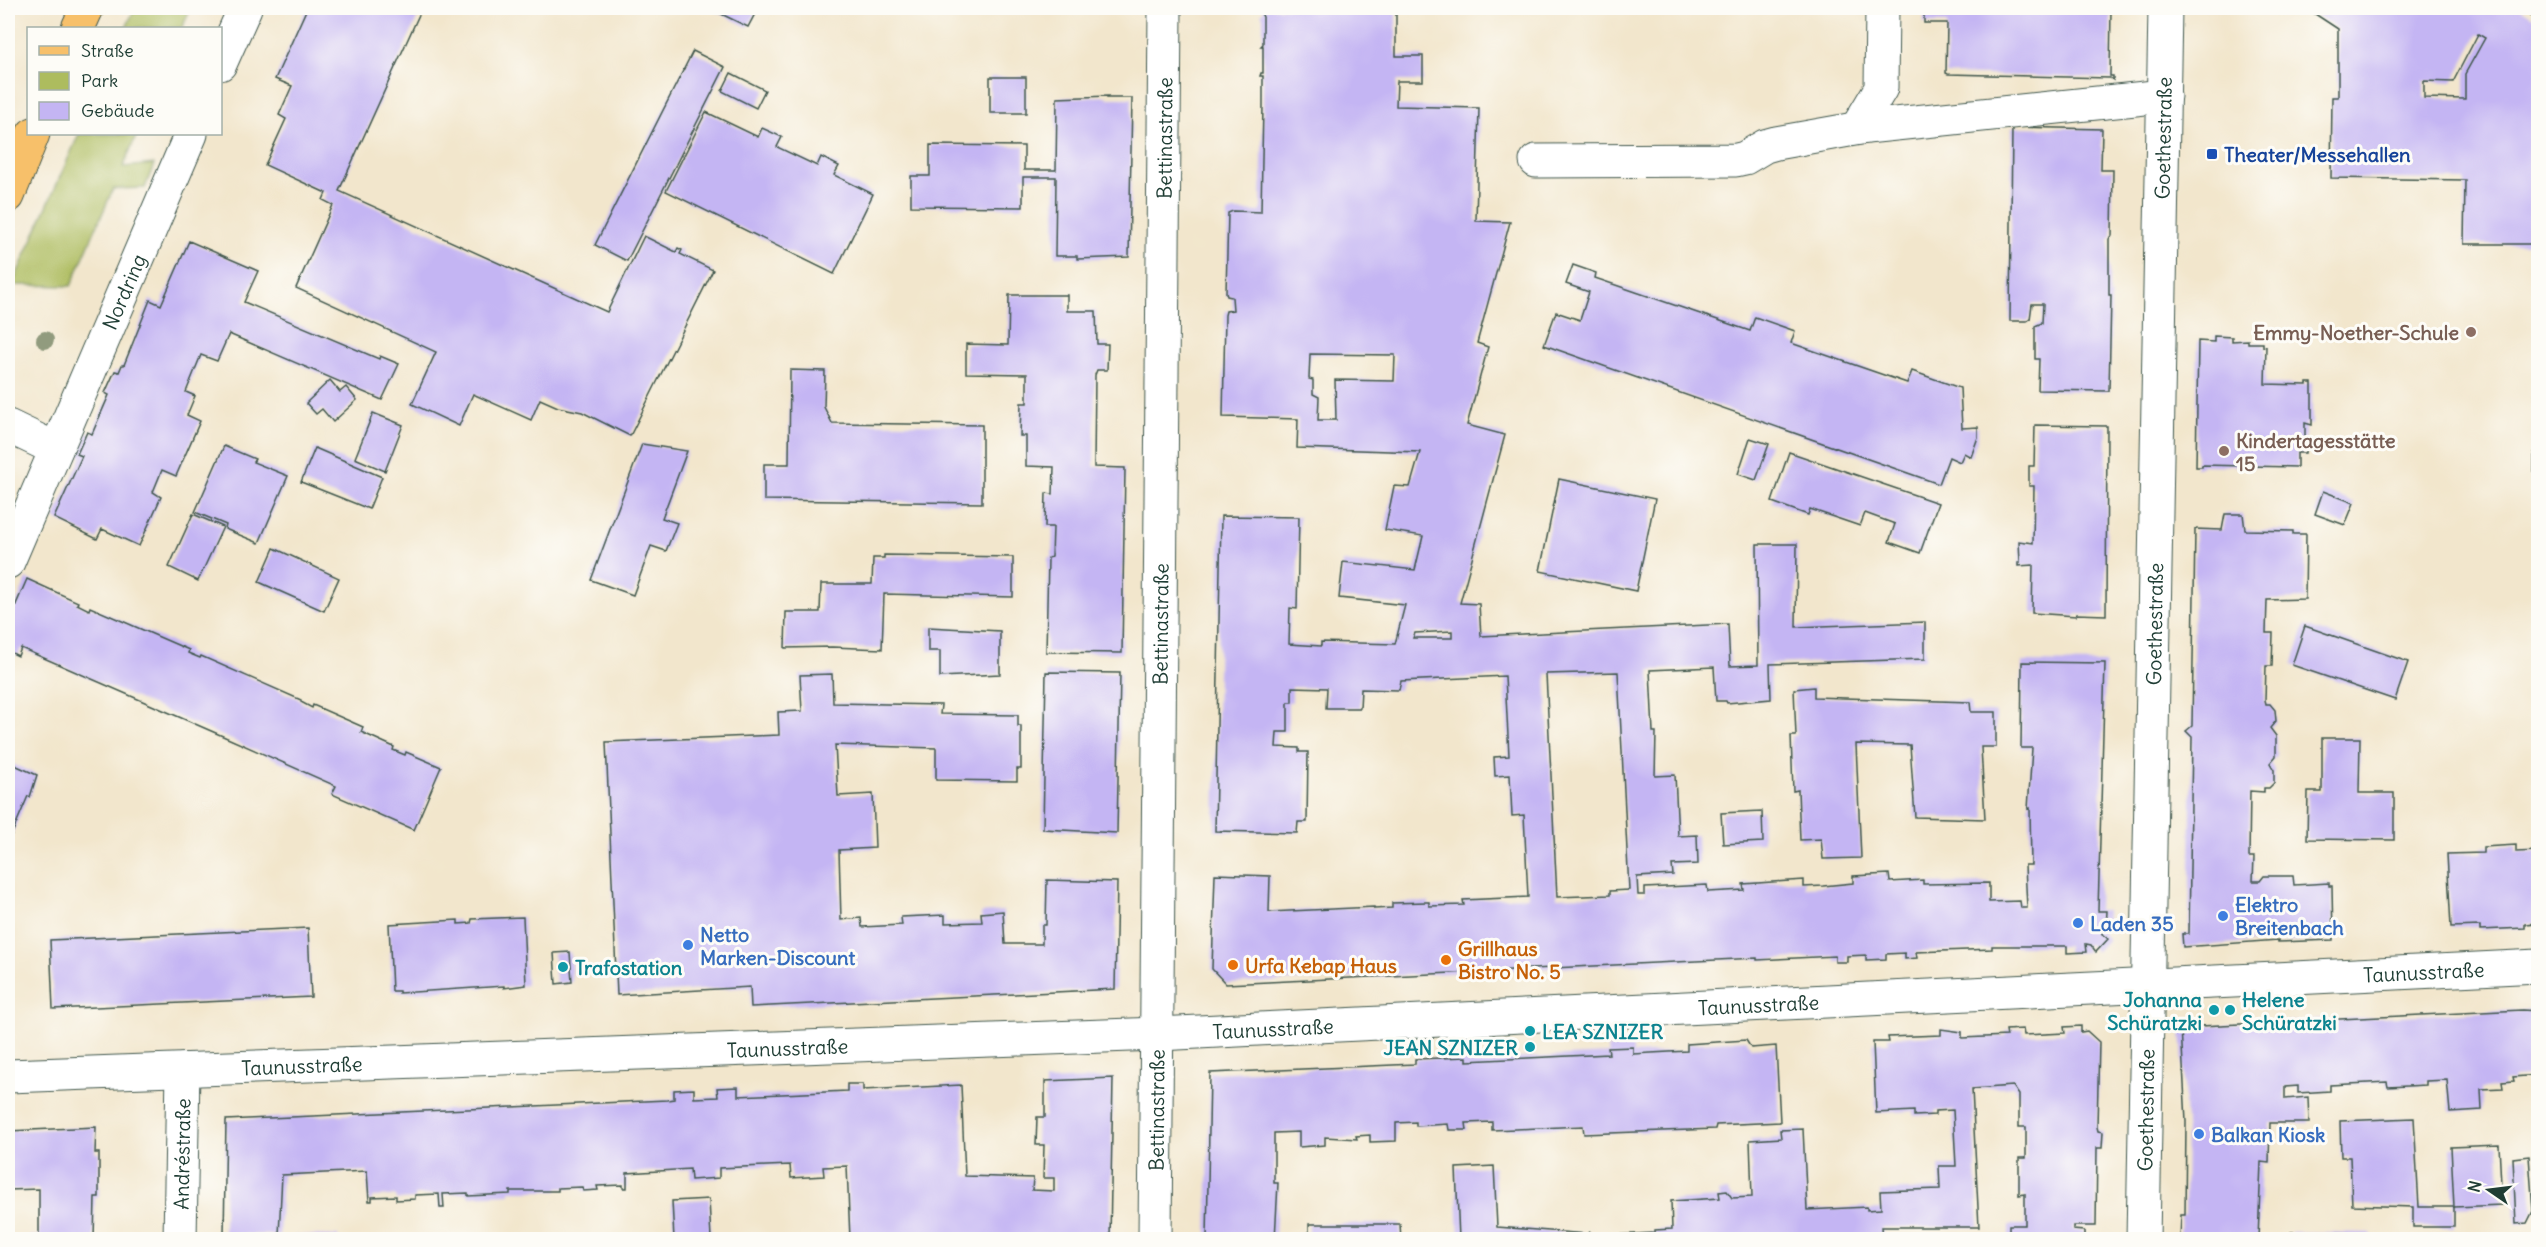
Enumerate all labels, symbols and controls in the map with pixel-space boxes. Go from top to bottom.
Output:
legend [27,27,222,135]
text: Straße [81,39,134,62]
text: Park [81,69,118,92]
street label: Bettinastraße [1151,77,1177,199]
street label: Goethestraße [2149,77,2176,200]
text: Gebäude [81,99,154,122]
place label: Theater/Messehallen [2224,142,2411,167]
marker: Theater/Messehallen [2205,147,2219,161]
street label: Nordring [96,250,151,333]
place label: Emmy-Noether-Schule [2253,320,2459,345]
marker: Emmy-Noether-Schule [2464,325,2478,339]
place label: Kindertagesstätte 15 [2236,428,2396,476]
marker: Kindertagesstätte 15 [2217,444,2231,458]
street label: Bettinastraße [1147,563,1173,685]
street label: Goethestraße [2140,563,2168,686]
place label: Elektro Breitenbach [2235,892,2344,940]
marker: Elektro Breitenbach [2216,909,2230,923]
place label: Laden 35 [2090,911,2174,936]
marker: Laden 35 [2071,916,2085,930]
place label: Netto Marken-Discount [700,922,856,970]
place label: Grillhaus Bistro No. 5 [1458,936,1561,984]
marker: Netto Marken-Discount [681,938,695,952]
place label: Urfa Kebap Haus [1245,953,1397,978]
marker: Grillhaus Bistro No. 5 [1439,953,1453,967]
place label: Trafostation [575,955,683,980]
street label: Taunusstraße [2362,956,2485,987]
marker: Urfa Kebap Haus [1226,958,1240,972]
marker: Trafostation [556,960,570,974]
place label: Johanna Schüratzki [2107,987,2203,1035]
place label: Helene Schüratzki [2242,987,2337,1035]
street label: Taunusstraße [1697,989,1820,1020]
marker: Johanna Schüratzki [2207,1003,2221,1017]
marker: Helene Schüratzki [2223,1003,2237,1017]
street label: Taunusstraße [1212,1013,1334,1044]
place label: LEA SZNIZER [1542,1019,1663,1044]
marker: LEA SZNIZER [1523,1024,1537,1038]
street label: Taunusstraße [726,1033,849,1062]
place label: JEAN SZNIZER [1384,1035,1518,1060]
marker: JEAN SZNIZER [1523,1040,1537,1054]
street label: Bettinastraße [1143,1049,1169,1171]
street label: Goethestraße [2132,1049,2159,1171]
street label: Taunusstraße [241,1051,363,1080]
street label: Andréstraße [168,1098,195,1210]
place label: Balkan Kiosk [2211,1122,2325,1147]
marker: Balkan Kiosk [2192,1127,2206,1141]
north arrow [2459,1160,2519,1220]
text: N [2463,1179,2485,1194]

